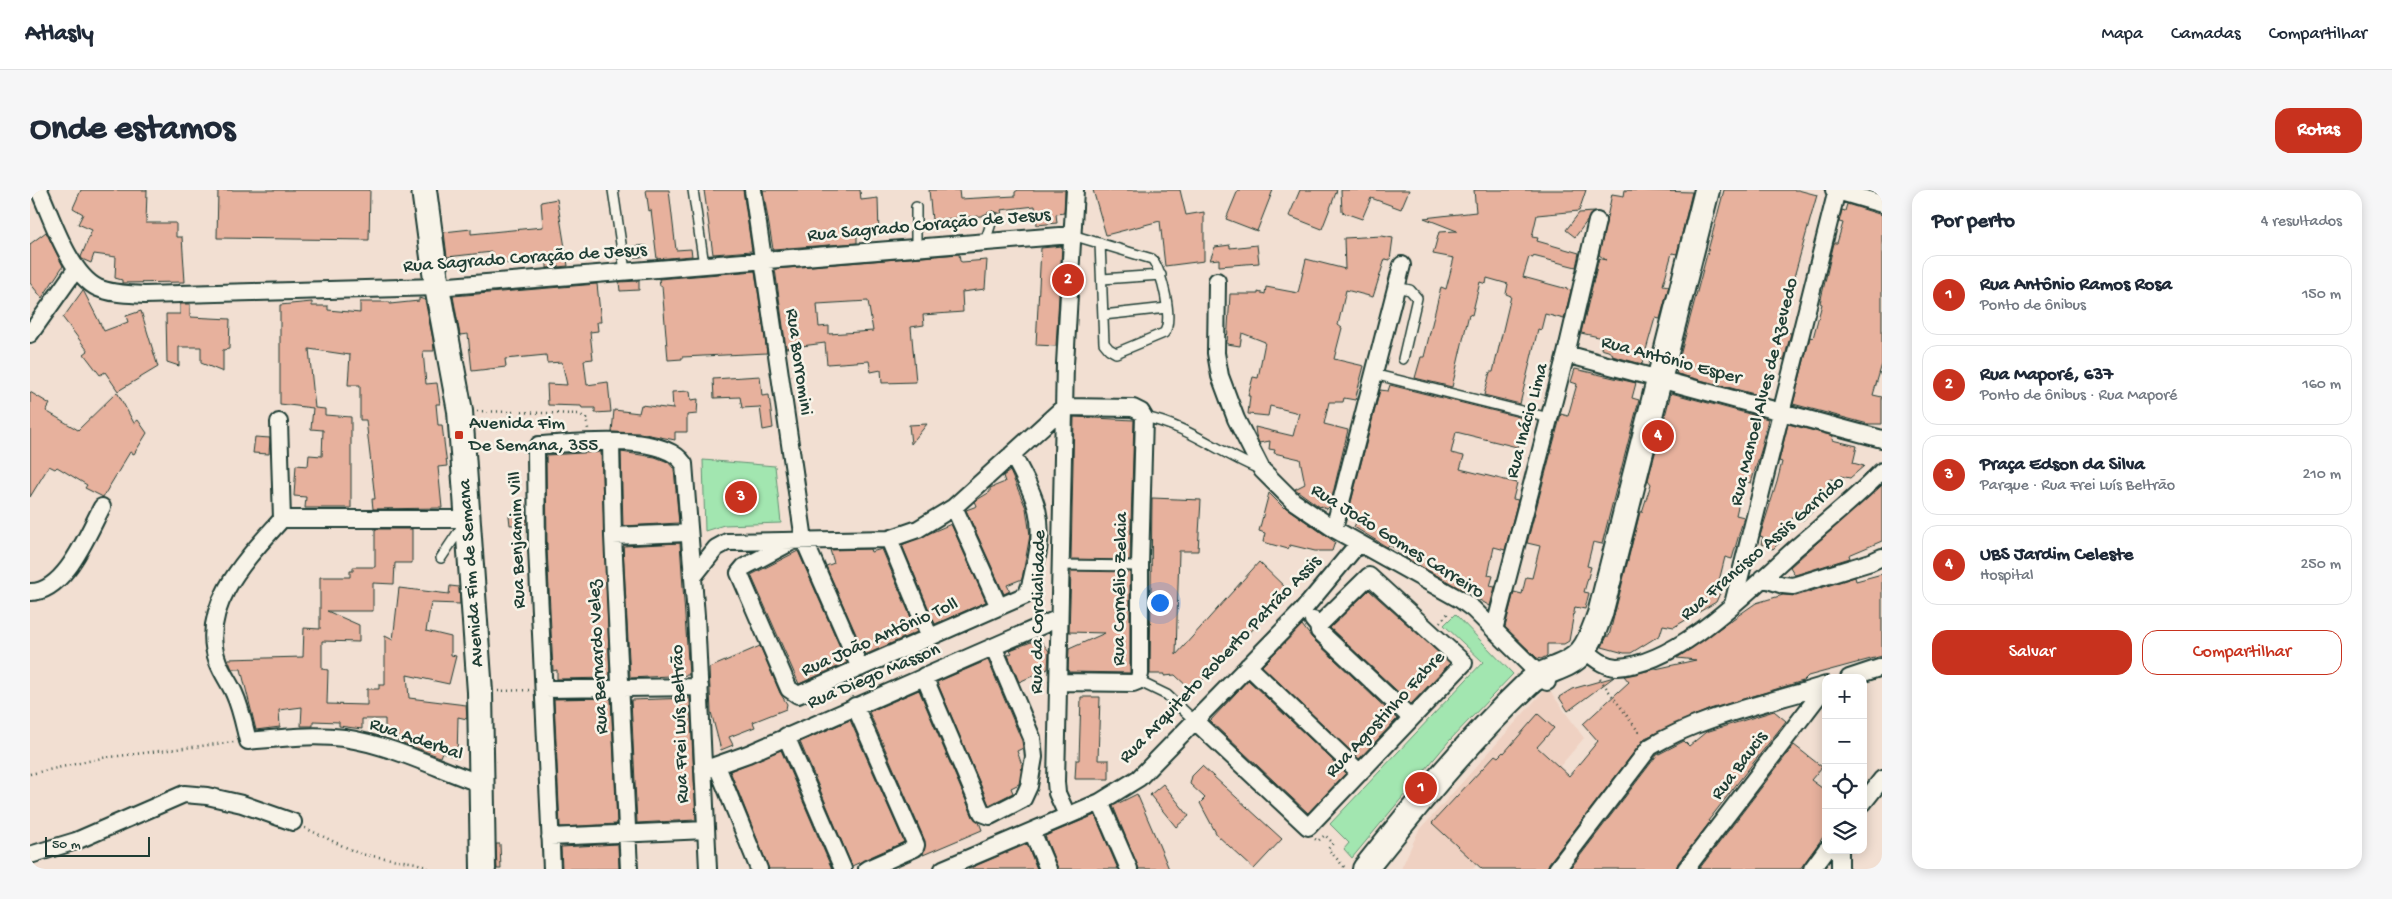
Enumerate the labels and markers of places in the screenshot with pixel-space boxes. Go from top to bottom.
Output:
pin: 2 [1052,261,1084,299]
place label: Avenida Fim De Semana, 355 [467,413,598,458]
pin: 4 [1642,417,1674,455]
marker: Avenida Fim De Semana, 355 [453,429,465,441]
pin: 3 [725,478,757,516]
pin: 1 [1405,769,1437,807]

